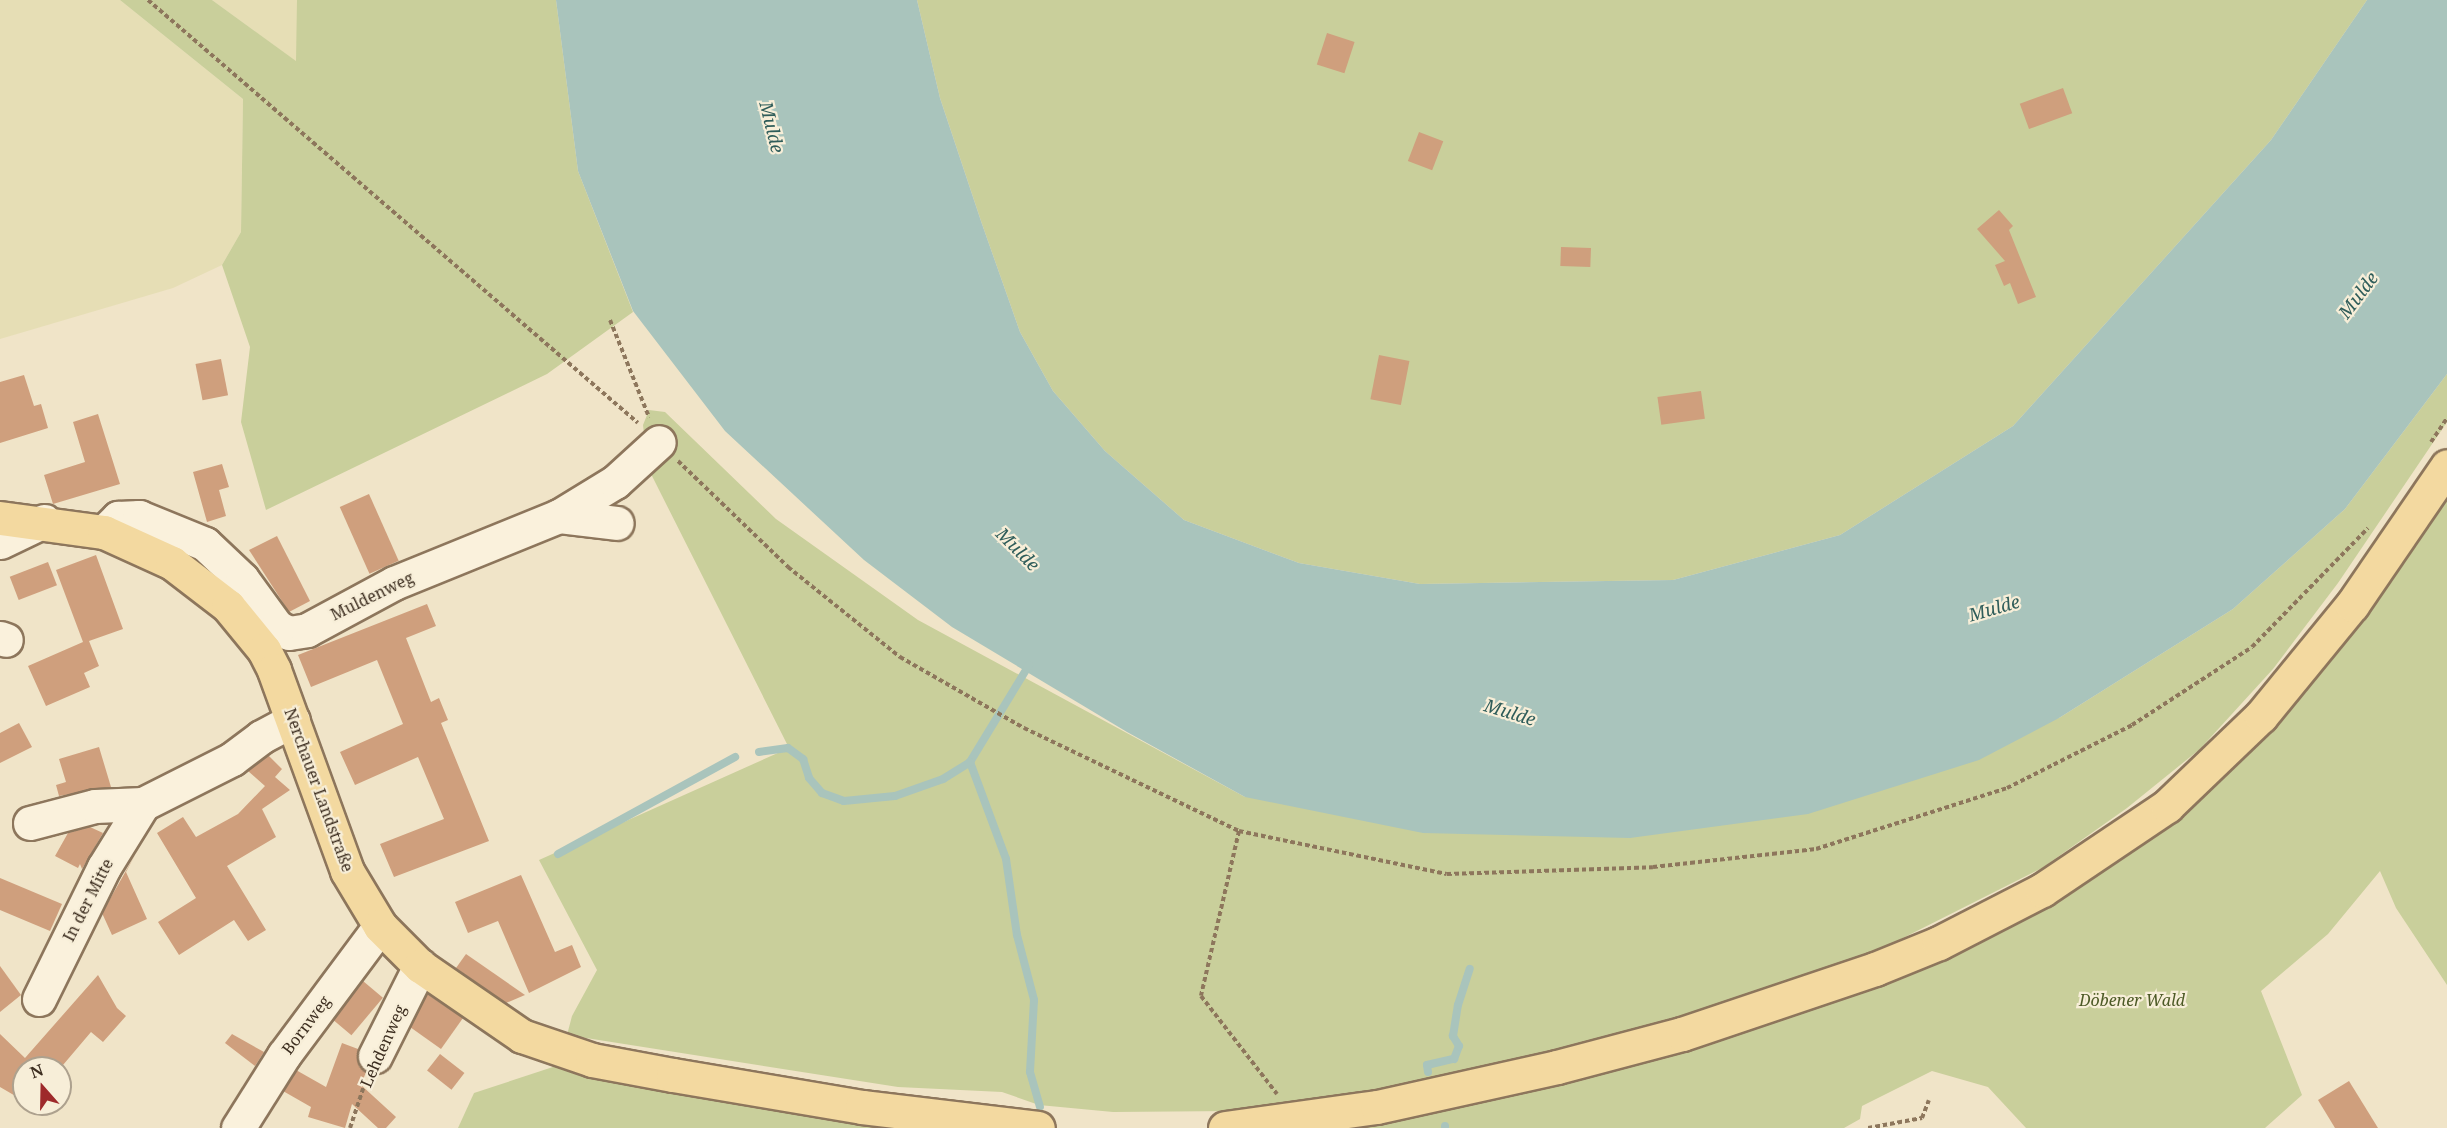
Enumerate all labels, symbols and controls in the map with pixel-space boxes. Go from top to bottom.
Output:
water label: Mulde [755,99,789,155]
water label: Mulde [2334,268,2382,322]
water label: Mulde [992,523,1044,575]
street label: Muldenweg [327,568,417,624]
water label: Mulde [1966,590,2022,626]
water label: Mulde [1482,694,1538,730]
street label: Nerchauer Landstraße [280,705,358,875]
street label: In der Mitte [59,855,117,945]
park label: Döbener Wald [2079,990,2185,1010]
street label: Bornweg [278,992,334,1058]
street label: Lehdenweg [356,1002,410,1090]
north arrow [12,1056,72,1116]
text: N [27,1058,46,1083]

